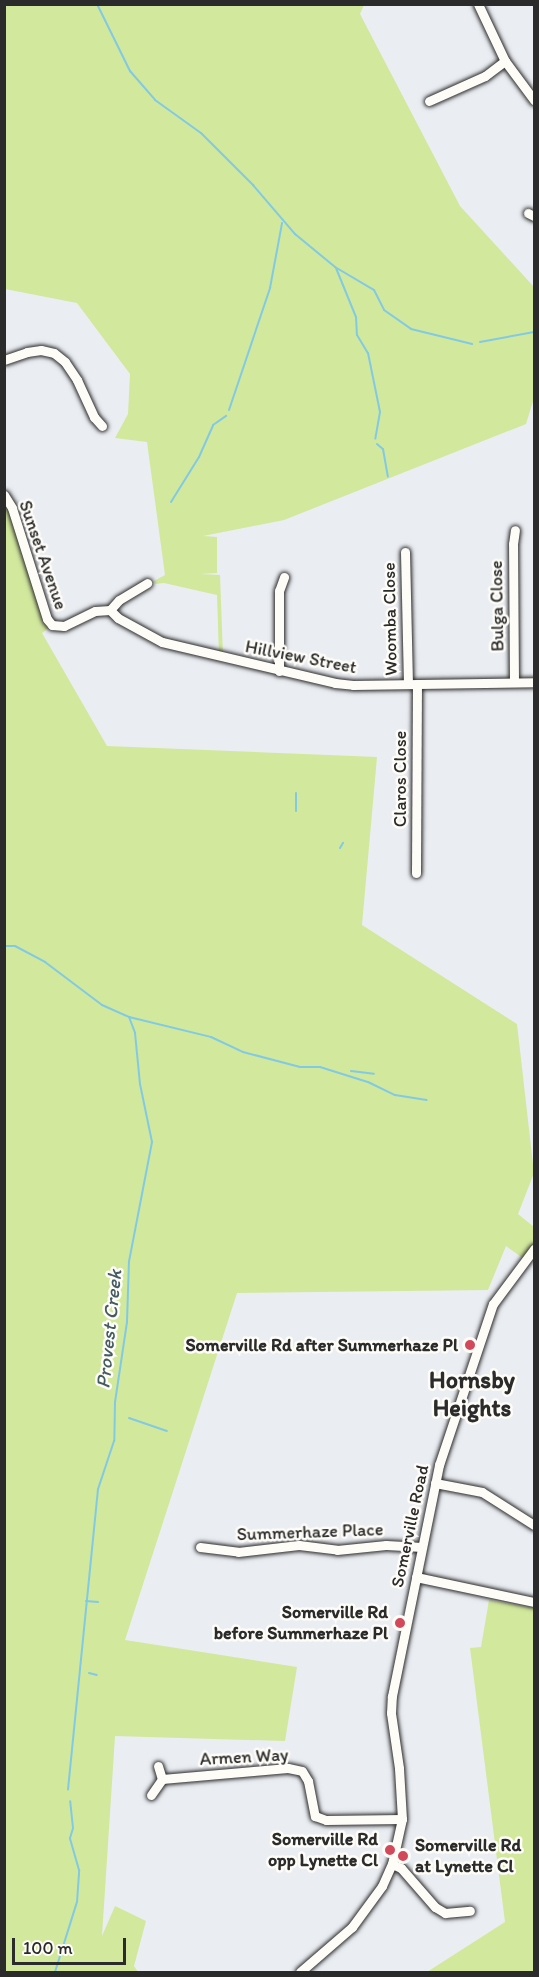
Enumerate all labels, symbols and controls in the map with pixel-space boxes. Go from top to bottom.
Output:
street label: Sunset Avenue [14,498,72,612]
street label: Bulga Close [485,560,509,652]
street label: Woomba Close [378,562,402,676]
street label: Hillview Street [244,636,358,678]
street label: Claros Close [389,731,411,827]
water label: Provest Creek [91,1268,127,1390]
place label: Somerville Rd after Summerhaze Pl [185,1334,458,1356]
marker: Somerville Rd after Summerhaze Pl [463,1338,477,1352]
district label: Hornsby Heights [429,1366,515,1422]
street label: Somerville Road [387,1463,433,1589]
street label: Summerhaze Place [236,1519,384,1545]
place label: Somerville Rd before Summerhaze Pl [214,1602,388,1644]
marker: Somerville Rd before Summerhaze Pl [393,1616,407,1630]
street label: Armen Way [199,1744,289,1770]
place label: Somerville Rd opp Lynette Cl [269,1829,378,1872]
place label: Somerville Rd at Lynette Cl [415,1835,521,1878]
marker: Somerville Rd opp Lynette Cl [383,1843,397,1857]
marker: Somerville Rd at Lynette Cl [396,1849,410,1863]
scale bar [15,1926,129,1964]
text: 100 m [23,1937,73,1959]

